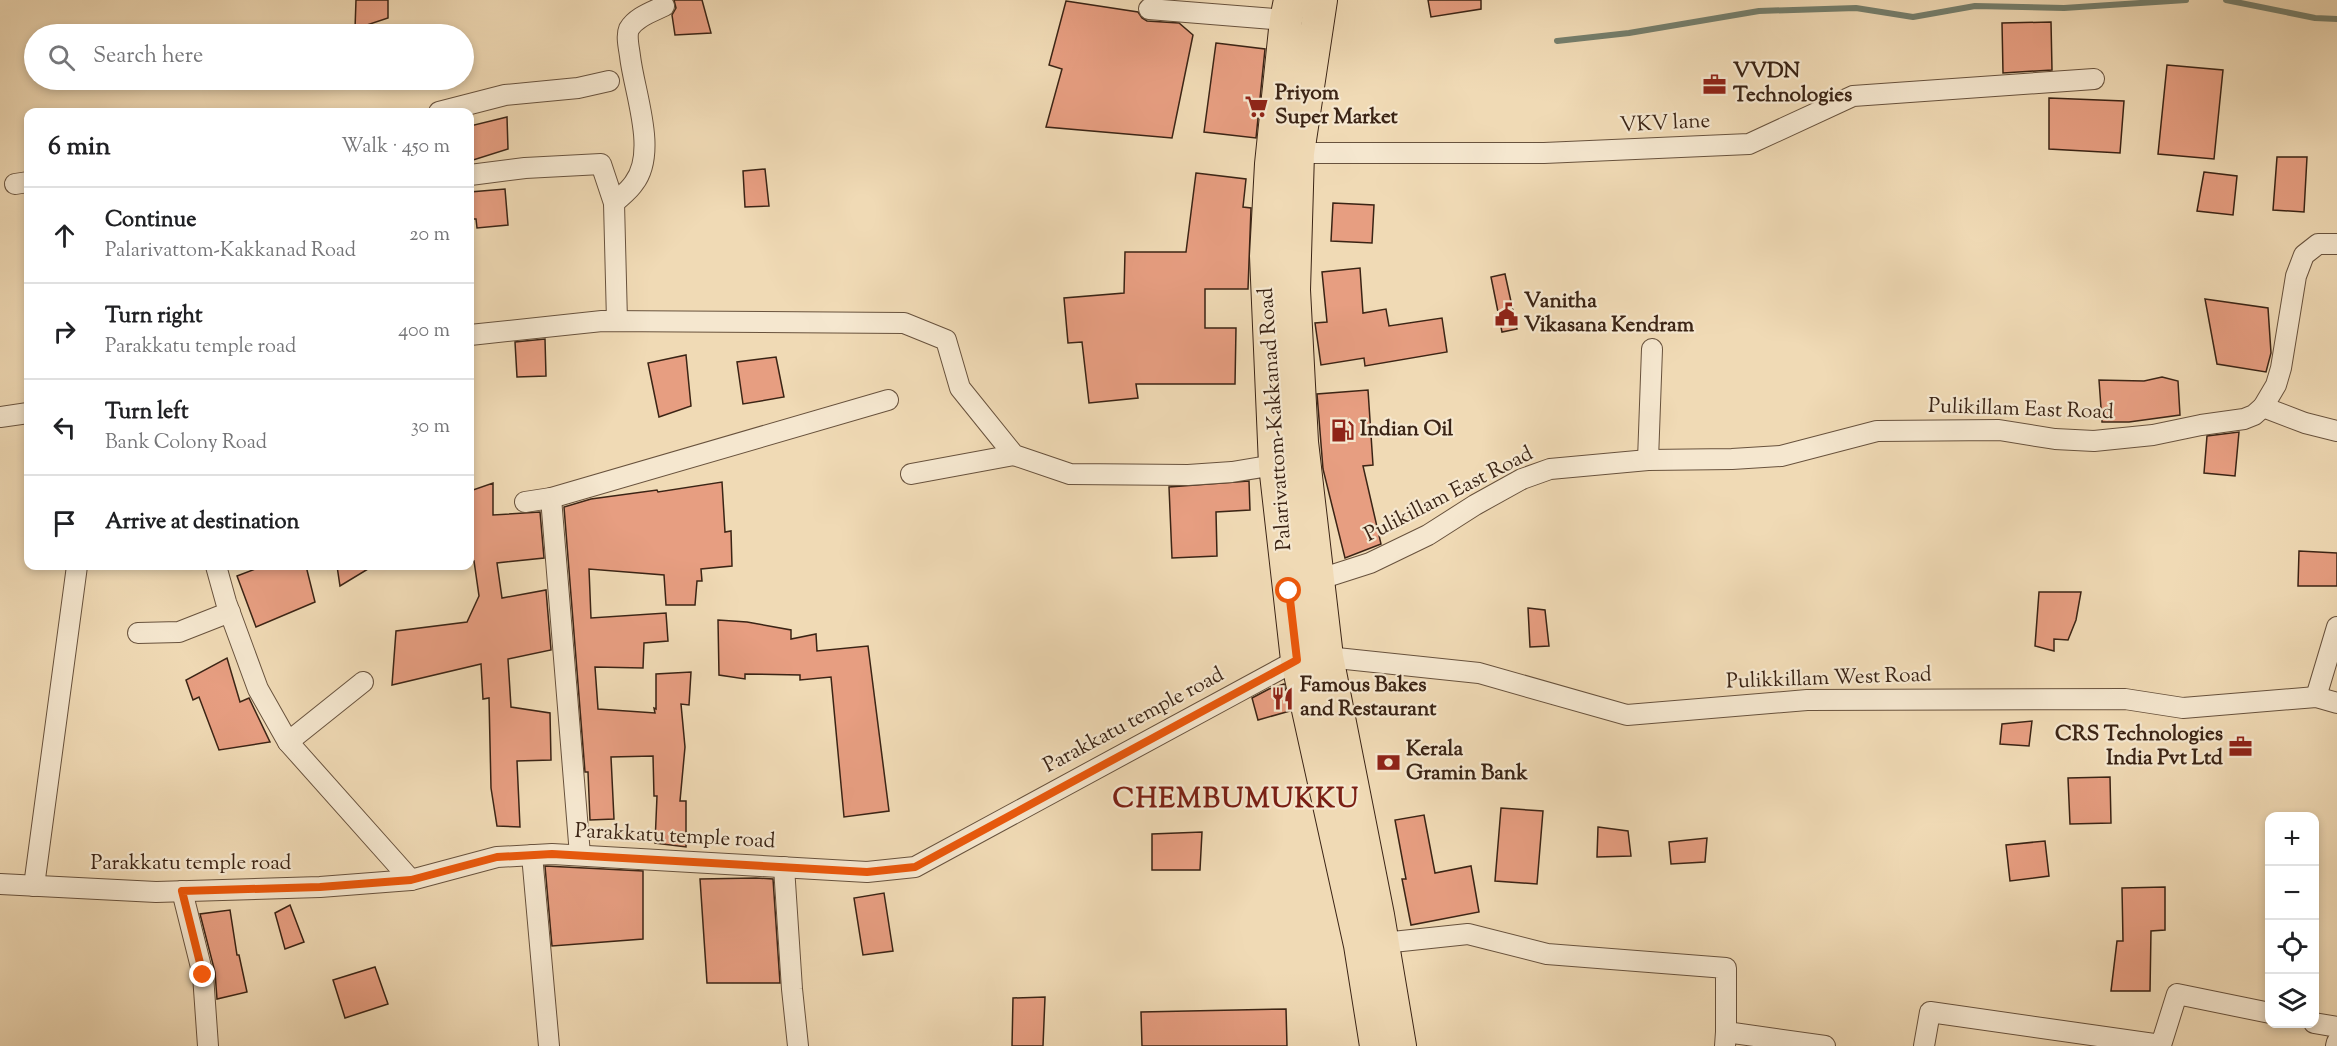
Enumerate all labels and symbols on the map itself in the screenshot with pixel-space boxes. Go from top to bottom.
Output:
place label: VVDN Technologies [1733,57,1852,111]
office icon: VVDN Technologies [1702,71,1728,97]
place label: Priyom Super Market [1275,79,1399,133]
supermarket icon: Priyom Super Market [1244,93,1270,119]
street label: VKV lane [1619,107,1711,141]
street label: Palarivattom-Kakkanad Road [1252,286,1300,552]
place label: Vanitha Vikasana Kendram [1524,287,1695,341]
public building icon: Vanitha Vikasana Kendram [1493,301,1519,327]
street label: Pulikillam East Road [1928,392,2114,428]
place label: Indian Oil [1360,415,1453,445]
fuel station icon: Indian Oil [1329,417,1355,443]
street label: Pulikillam East Road [1360,439,1539,550]
route start [1275,577,1301,603]
street label: Pulikkillam West Road [1726,660,1932,698]
street label: Parakkatu temple road [1038,661,1230,781]
place label: Famous Bakes and Restaurant [1300,671,1437,725]
restaurant icon: Famous Bakes and Restaurant [1269,685,1295,711]
place label: CRS Technologies India Pvt Ltd [2055,720,2223,774]
office icon: CRS Technologies India Pvt Ltd [2228,734,2254,760]
place label: Kerala Gramin Bank [1406,735,1528,789]
bank icon: Kerala Gramin Bank [1375,749,1401,775]
district label: CHEMBUMUKKU [1112,781,1360,820]
street label: Parakkatu temple road [574,817,776,857]
street label: Parakkatu temple road [91,849,292,879]
route end [189,961,215,987]

